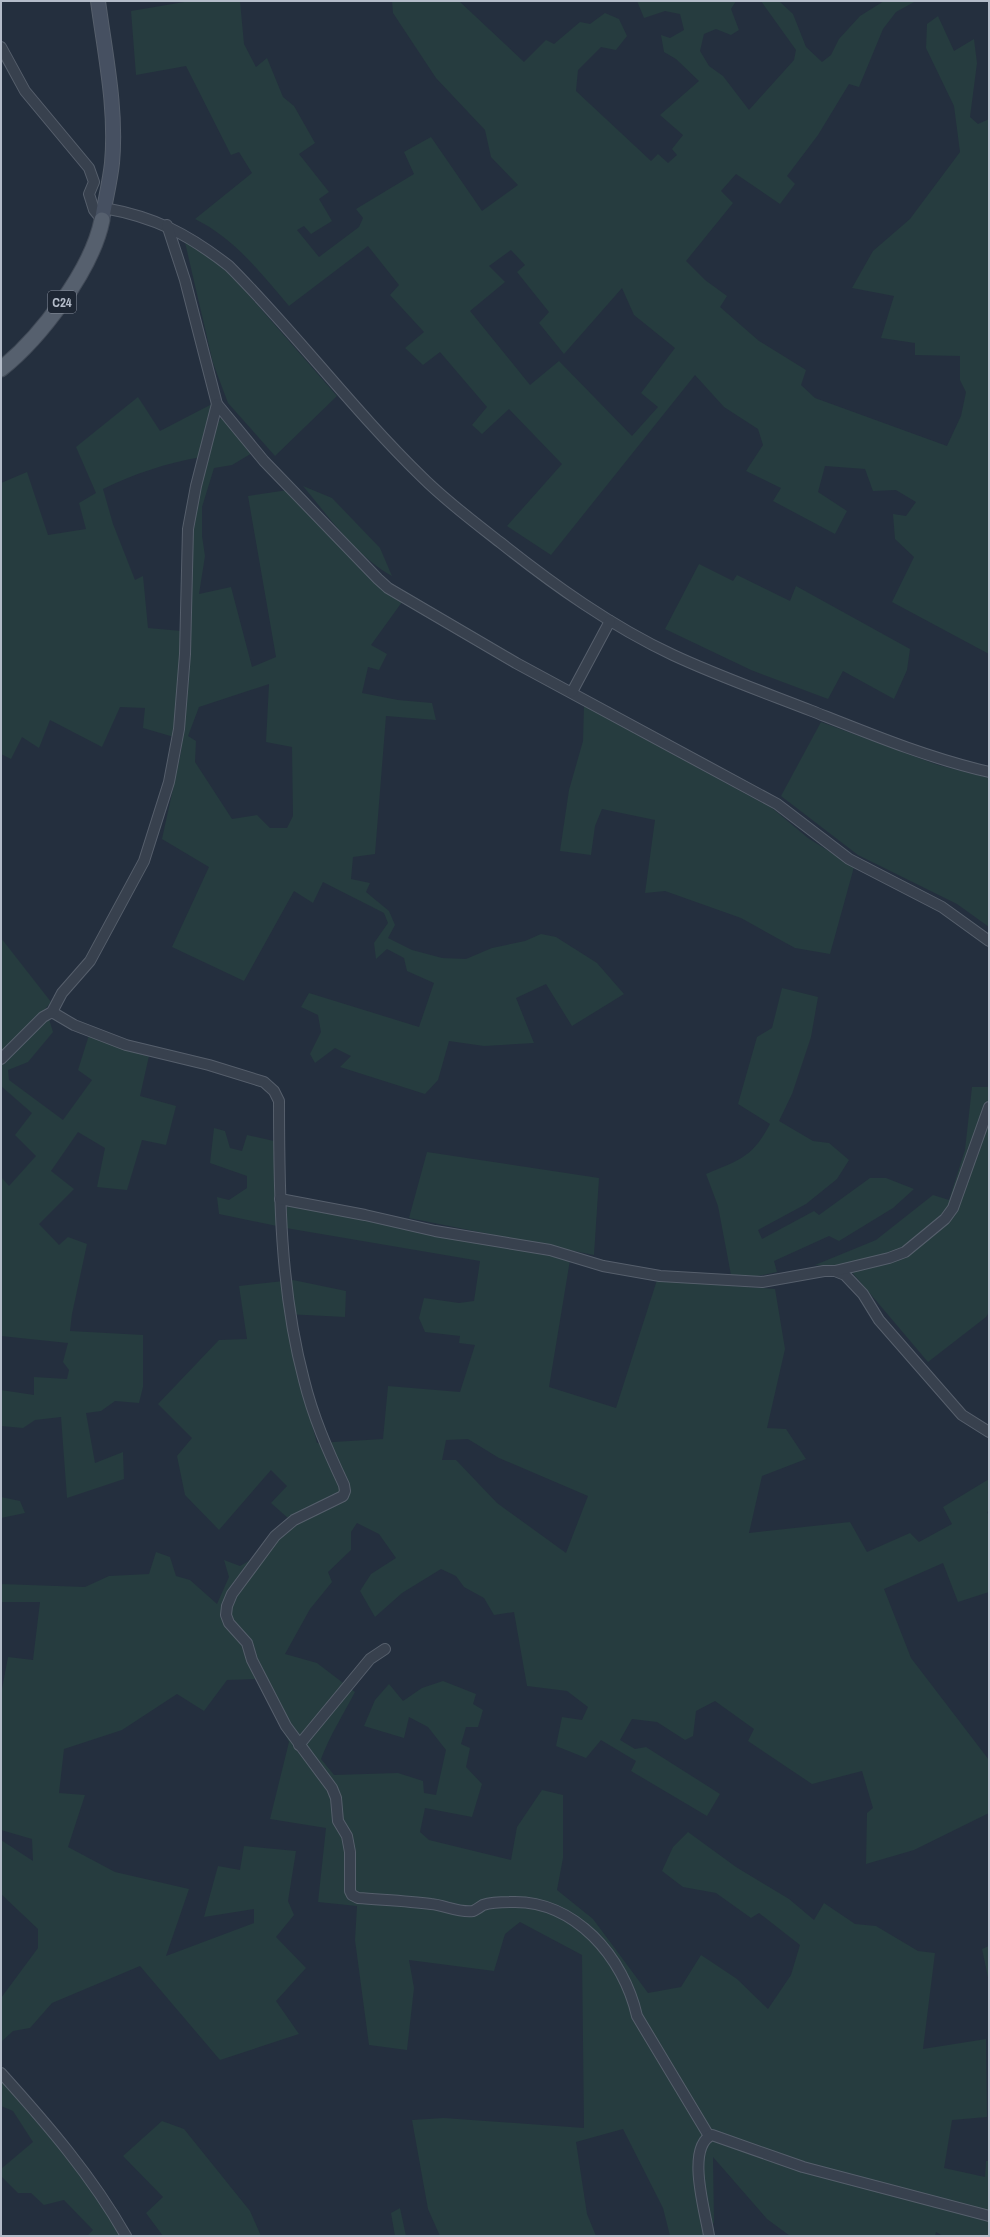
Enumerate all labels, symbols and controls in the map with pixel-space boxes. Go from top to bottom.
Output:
road number: C24 [48,291,76,313]

